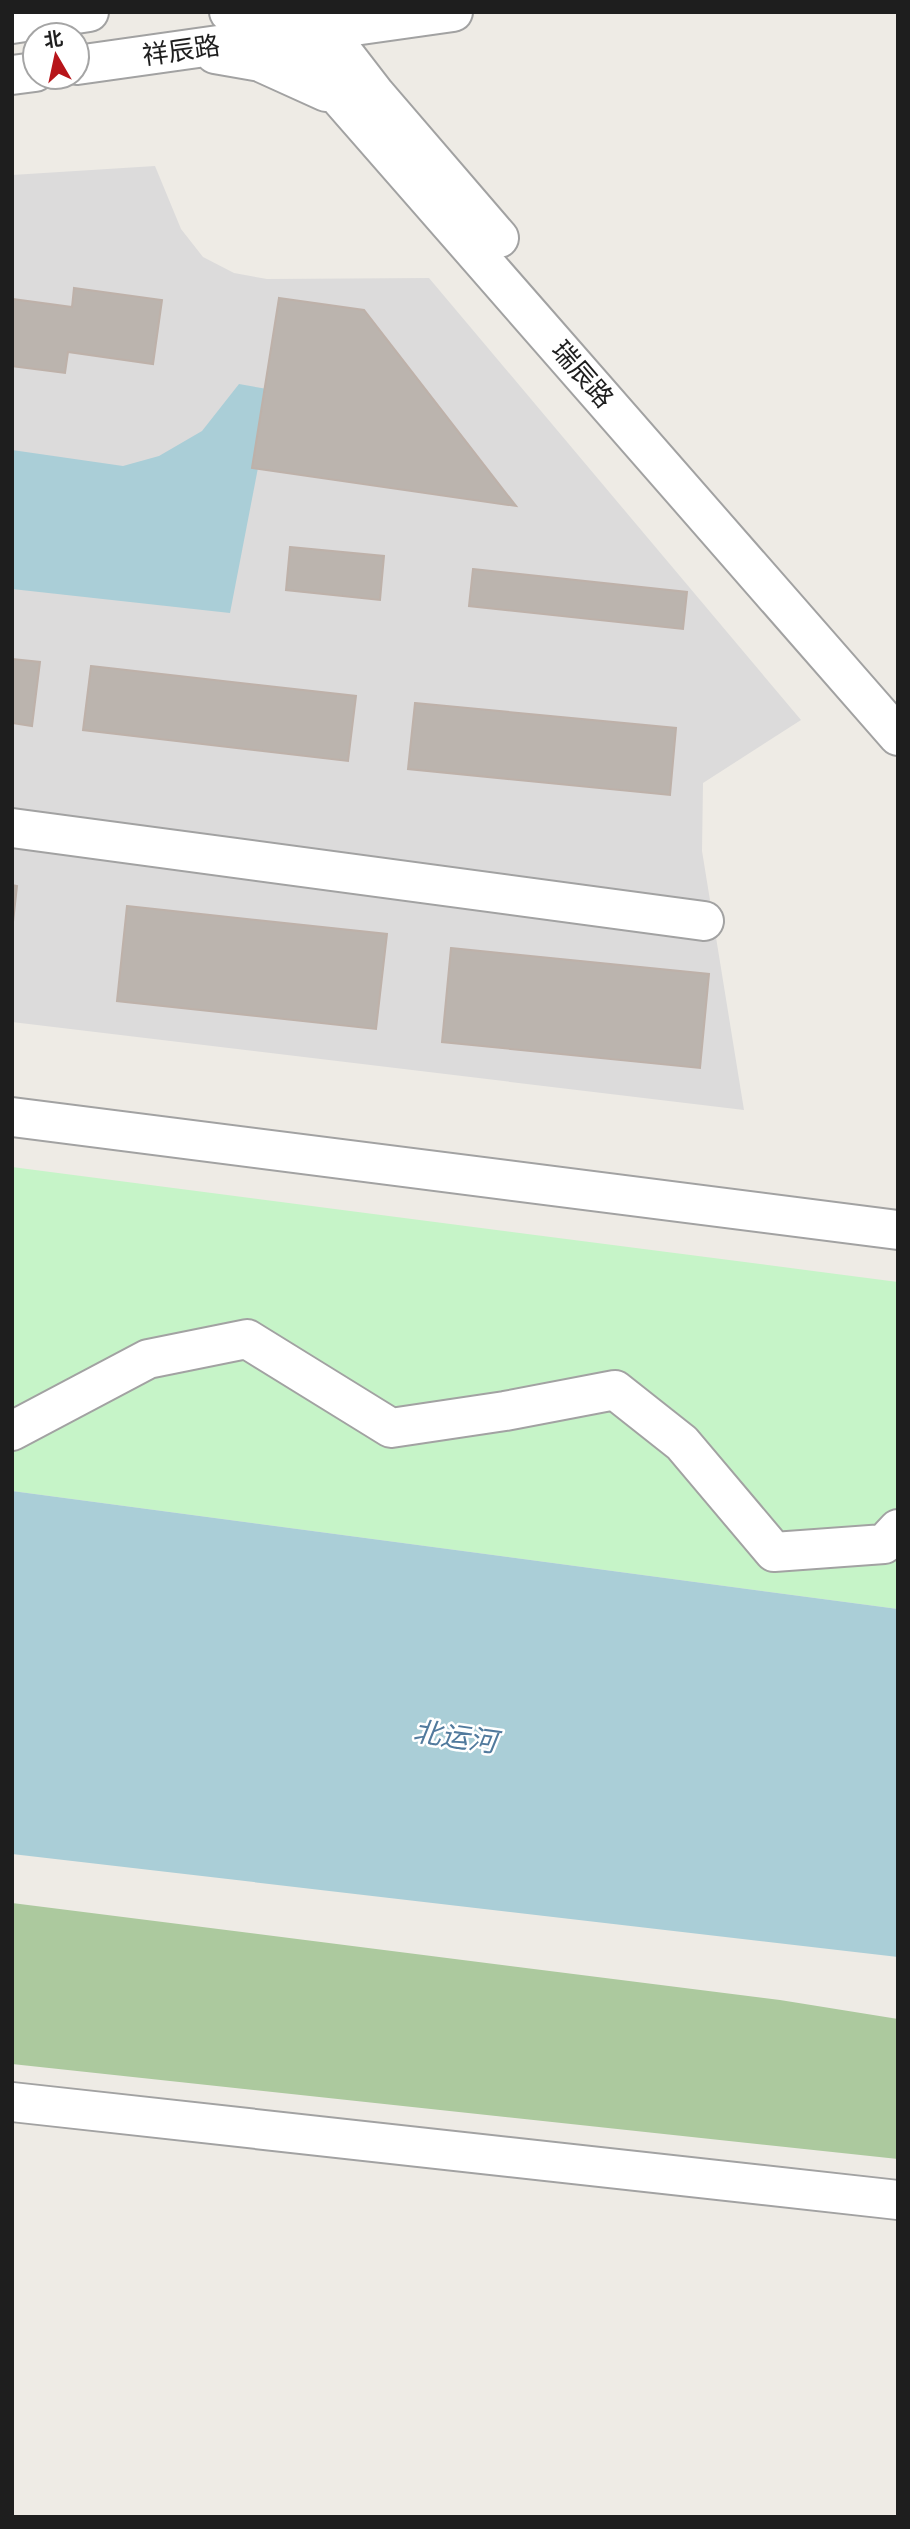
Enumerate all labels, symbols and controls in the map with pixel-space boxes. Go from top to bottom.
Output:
north arrow [21,21,91,91]
text: 北 [42,26,65,53]
street label: 祥辰路 [140,28,222,72]
street label: 瑞辰路 [545,334,621,414]
water label: 北运河 [411,1712,504,1761]

